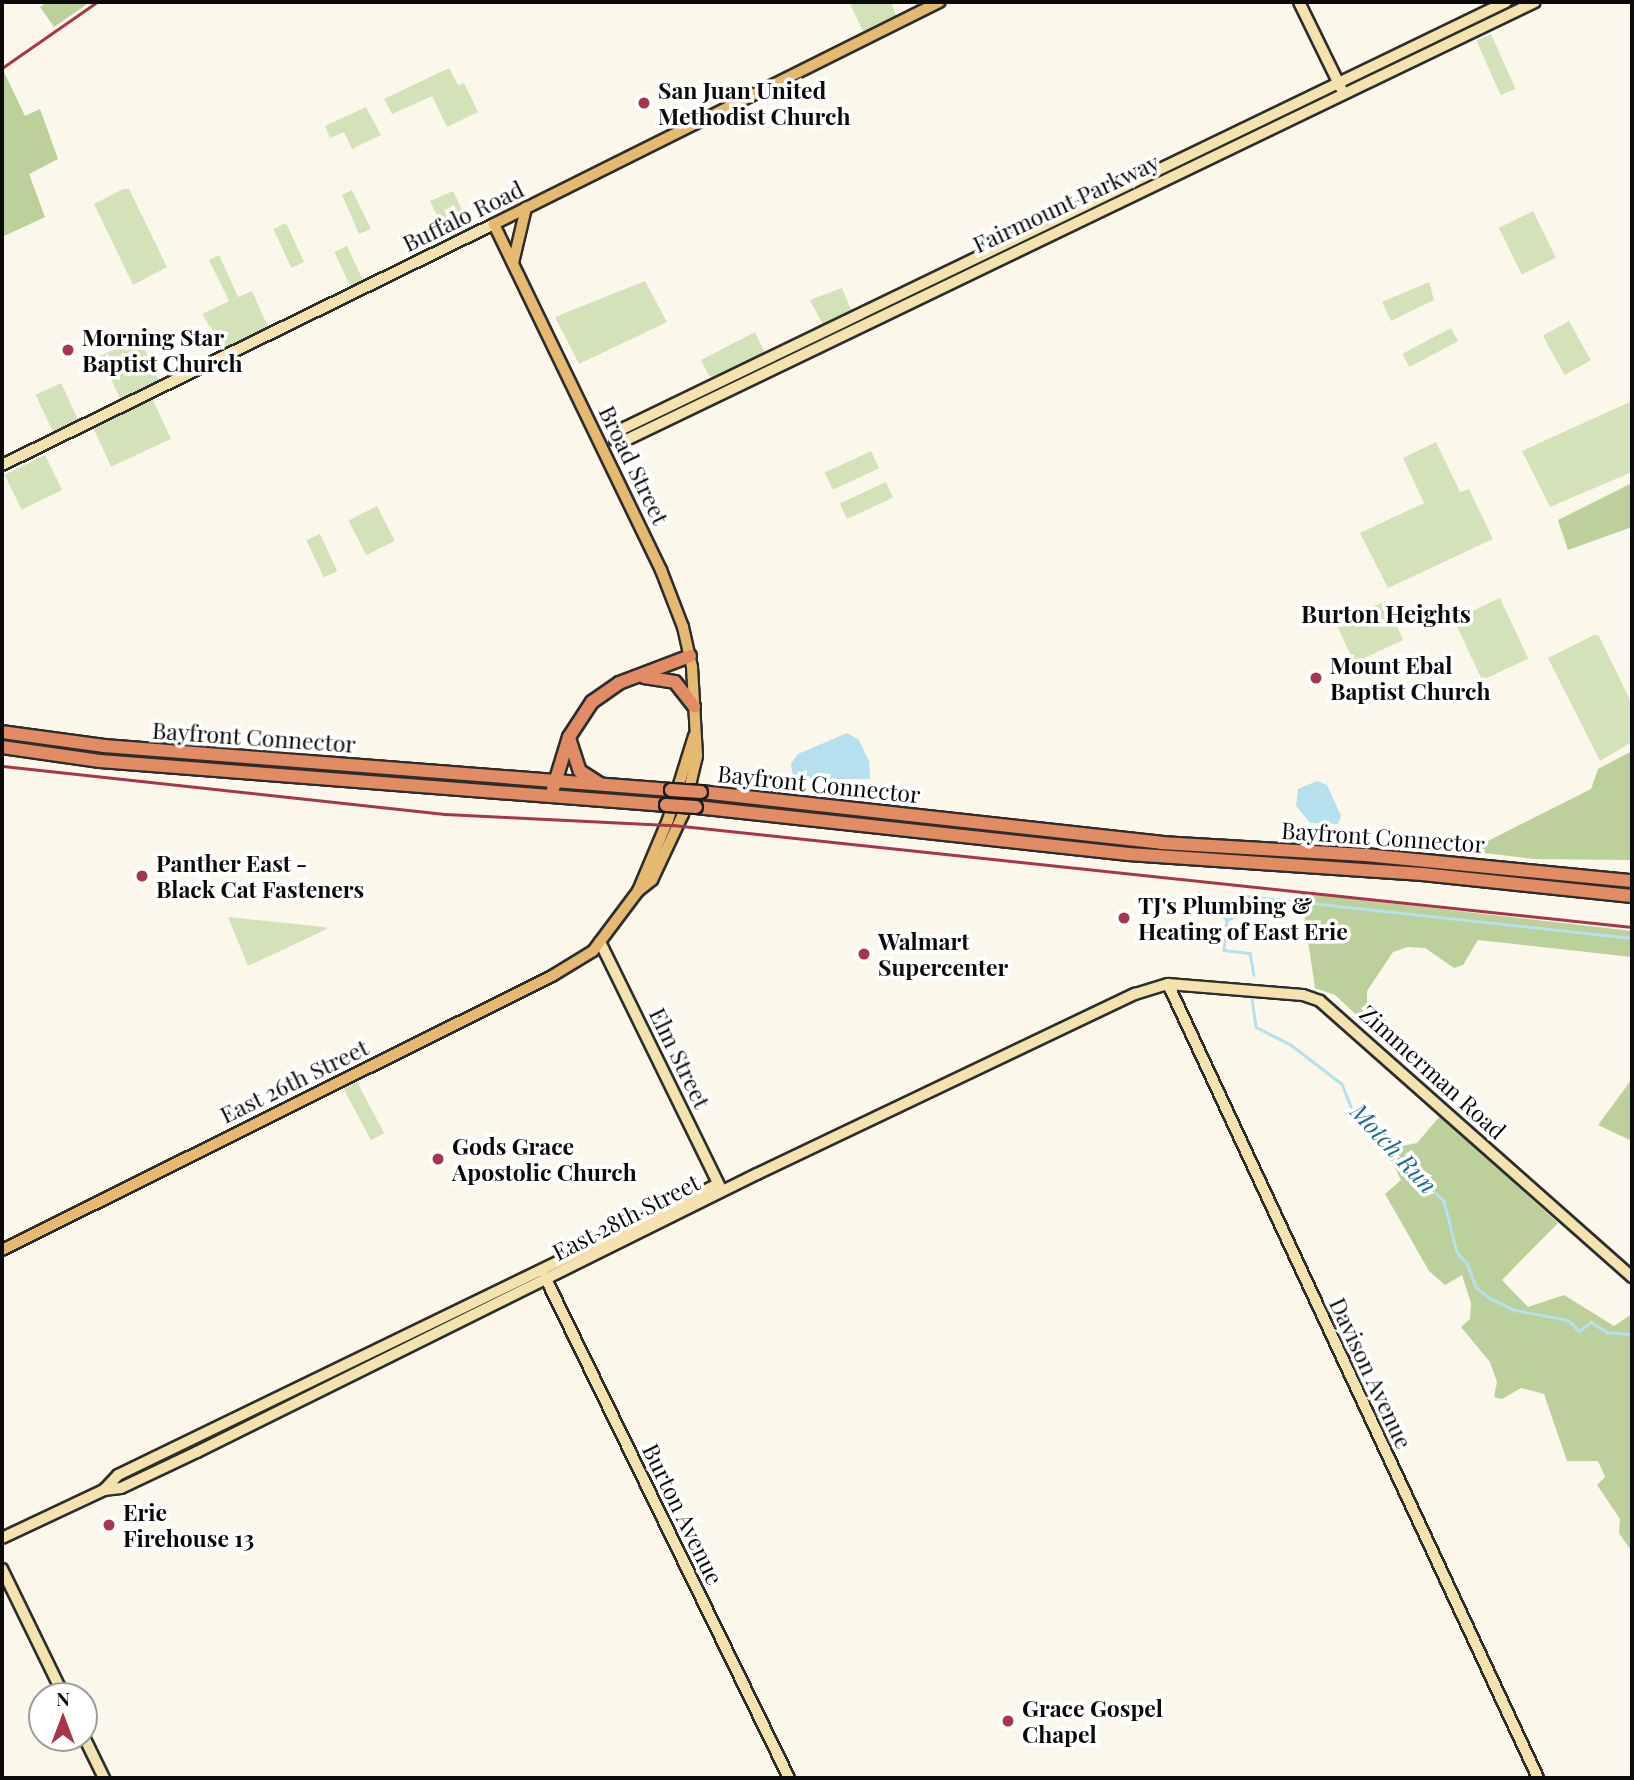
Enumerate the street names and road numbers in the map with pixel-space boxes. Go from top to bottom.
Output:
street label: Fairmount Parkway [968,148,1164,258]
street label: Buffalo Road [398,175,528,257]
street label: Broad Street [593,401,675,529]
street label: Bayfront Connector [151,716,357,758]
street label: Bayfront Connector [716,760,922,808]
street label: Bayfront Connector [1280,816,1486,858]
street label: Zimmerman Road [1354,999,1512,1145]
street label: Elm Street [644,1003,716,1113]
street label: East 26th Street [215,1033,373,1129]
street label: East 28th Street [548,1168,704,1266]
street label: Davison Avenue [1324,1293,1418,1453]
street label: Burton Avenue [637,1439,729,1589]

